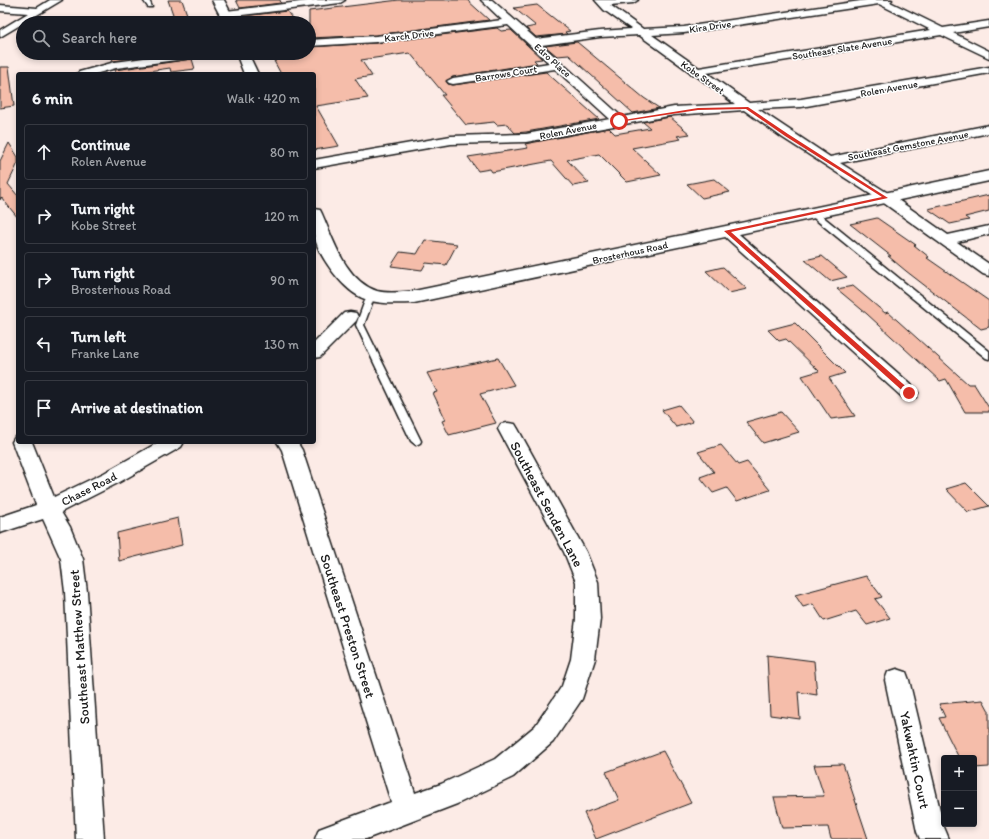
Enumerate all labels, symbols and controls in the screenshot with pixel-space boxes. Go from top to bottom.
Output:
search box [16,16,316,60]
street label: Kira Drive [688,17,732,36]
street label: Karch Drive [383,26,435,45]
icon: search [30,27,52,49]
text: Search here [62,29,137,47]
street label: Southeast Slate Avenue [791,34,893,63]
street label: Edro Place [532,40,574,80]
street label: Kobe Street [678,58,727,97]
street label: Barrows Court [474,62,538,85]
street label: Rolen Avenue [859,77,919,100]
text: 6 min [32,88,73,108]
text: Walk · 420 m [227,91,300,106]
route start [610,112,628,130]
street label: Rolen Avenue [538,119,598,142]
street label: Southeast Gemstone Avenue [847,127,970,164]
text: Continue [71,136,130,154]
icon: ahead [33,141,55,163]
text: 80 m [270,145,299,160]
text: Rolen Avenue [71,154,146,169]
text: Turn right [71,200,135,218]
icon: right [33,205,55,227]
text: 120 m [264,209,299,224]
text: Kobe Street [71,218,136,233]
street label: Brosterhous Road [591,238,669,267]
text: Turn right [71,264,135,282]
icon: right [33,269,55,291]
text: 90 m [270,273,299,288]
text: Brosterhous Road [71,282,171,297]
text: Turn left [71,328,126,346]
icon: left [33,333,55,355]
text: 130 m [264,337,299,352]
text: Franke Lane [71,346,139,361]
route end [900,384,918,402]
icon: arrive [33,397,55,419]
text: Arrive at destination [71,399,203,417]
street label: Southeast Senden Lane [506,439,587,570]
street label: Chase Road [59,469,120,509]
street label: Southeast Preston Street [316,552,379,700]
street label: Southeast Matthew Street [66,569,93,725]
street label: Yakwahtin Court [896,710,933,811]
map controls [941,755,977,827]
button: + [941,755,977,791]
button: − [941,791,977,827]

